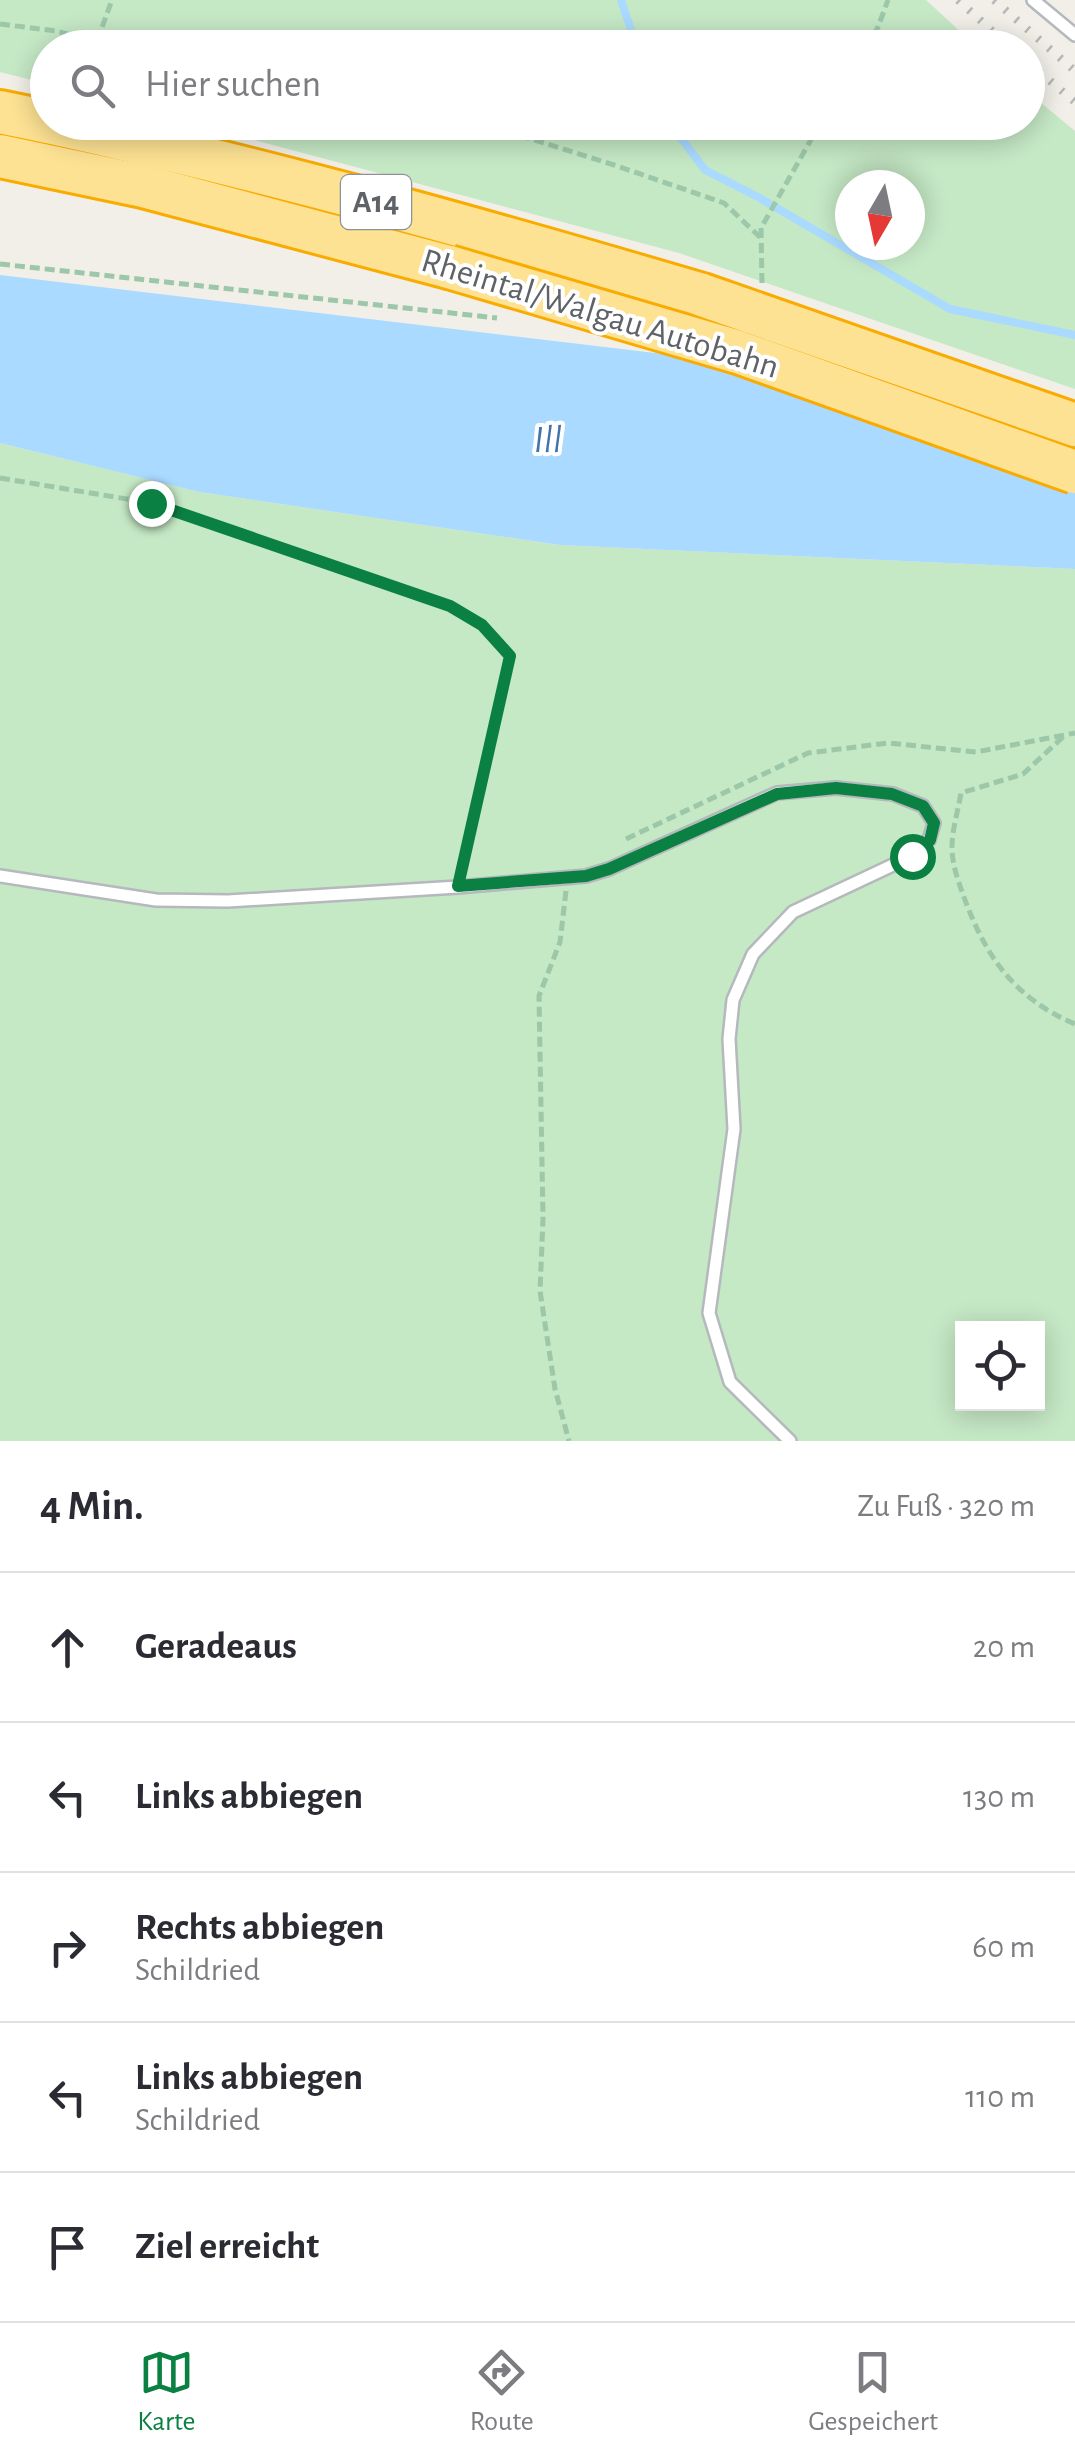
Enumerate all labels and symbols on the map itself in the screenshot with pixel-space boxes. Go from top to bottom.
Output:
north arrow [835,170,925,260]
road number: A14 [341,175,411,229]
street label: Rheintal/Walgau Autobahn [417,243,783,385]
water label: Ill [534,422,562,460]
route end [129,481,175,527]
route start [890,834,936,880]

